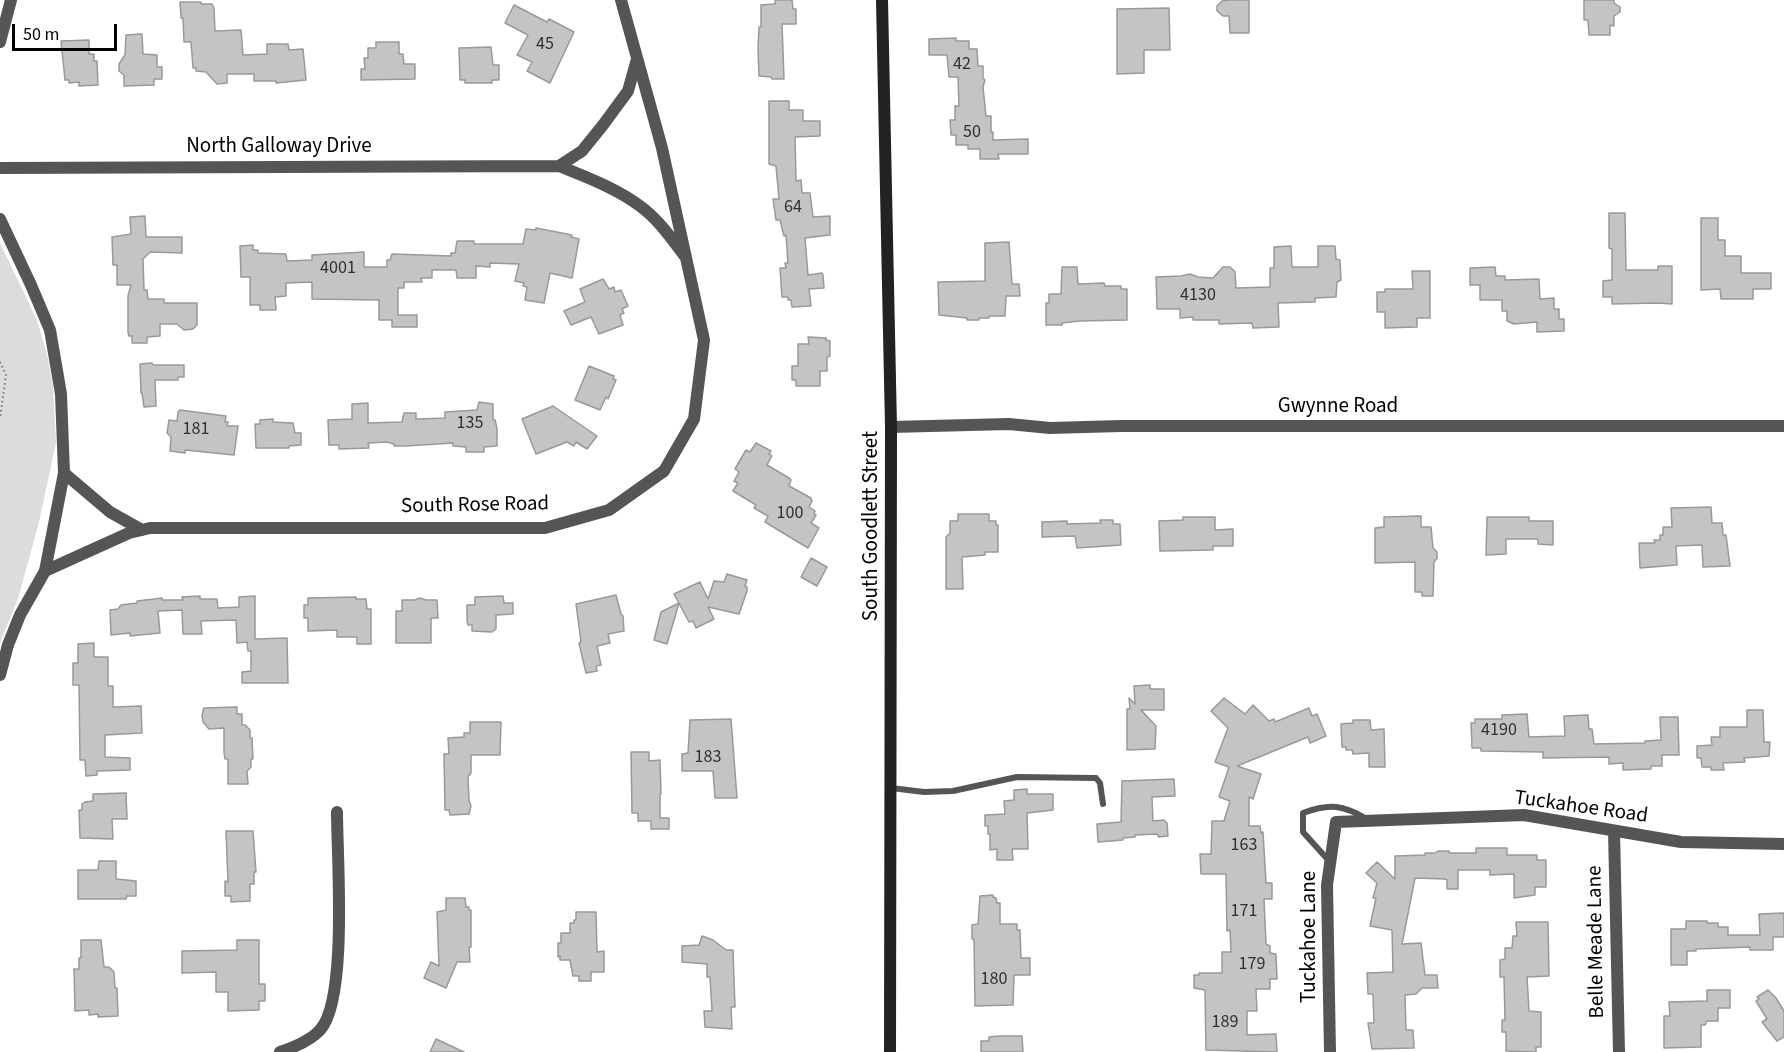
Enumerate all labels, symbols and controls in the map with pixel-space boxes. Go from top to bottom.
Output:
scale bar [15,12,120,50]
text: 50 m [23,22,59,47]
house number: 45 [536,34,554,56]
house number: 42 [953,54,971,76]
house number: 50 [963,122,981,144]
street label: North Galloway Drive [186,134,372,160]
house number: 64 [784,197,802,219]
house number: 4001 [320,258,356,280]
house number: 4130 [1180,285,1216,307]
street label: Gwynne Road [1278,394,1398,420]
house number: 135 [457,413,483,435]
house number: 181 [183,419,209,441]
street label: South Goodlett Street [859,431,885,621]
street label: South Rose Road [401,492,549,520]
house number: 100 [777,503,803,525]
house number: 4190 [1481,720,1517,742]
house number: 183 [695,747,721,769]
street label: Tuckahoe Road [1513,786,1649,830]
house number: 163 [1231,835,1257,857]
street label: Belle Meade Lane [1583,865,1611,1019]
street label: Tuckahoe Lane [1297,871,1323,1003]
house number: 171 [1231,901,1257,923]
house number: 179 [1239,954,1265,976]
house number: 180 [981,969,1007,991]
house number: 189 [1212,1012,1238,1034]

